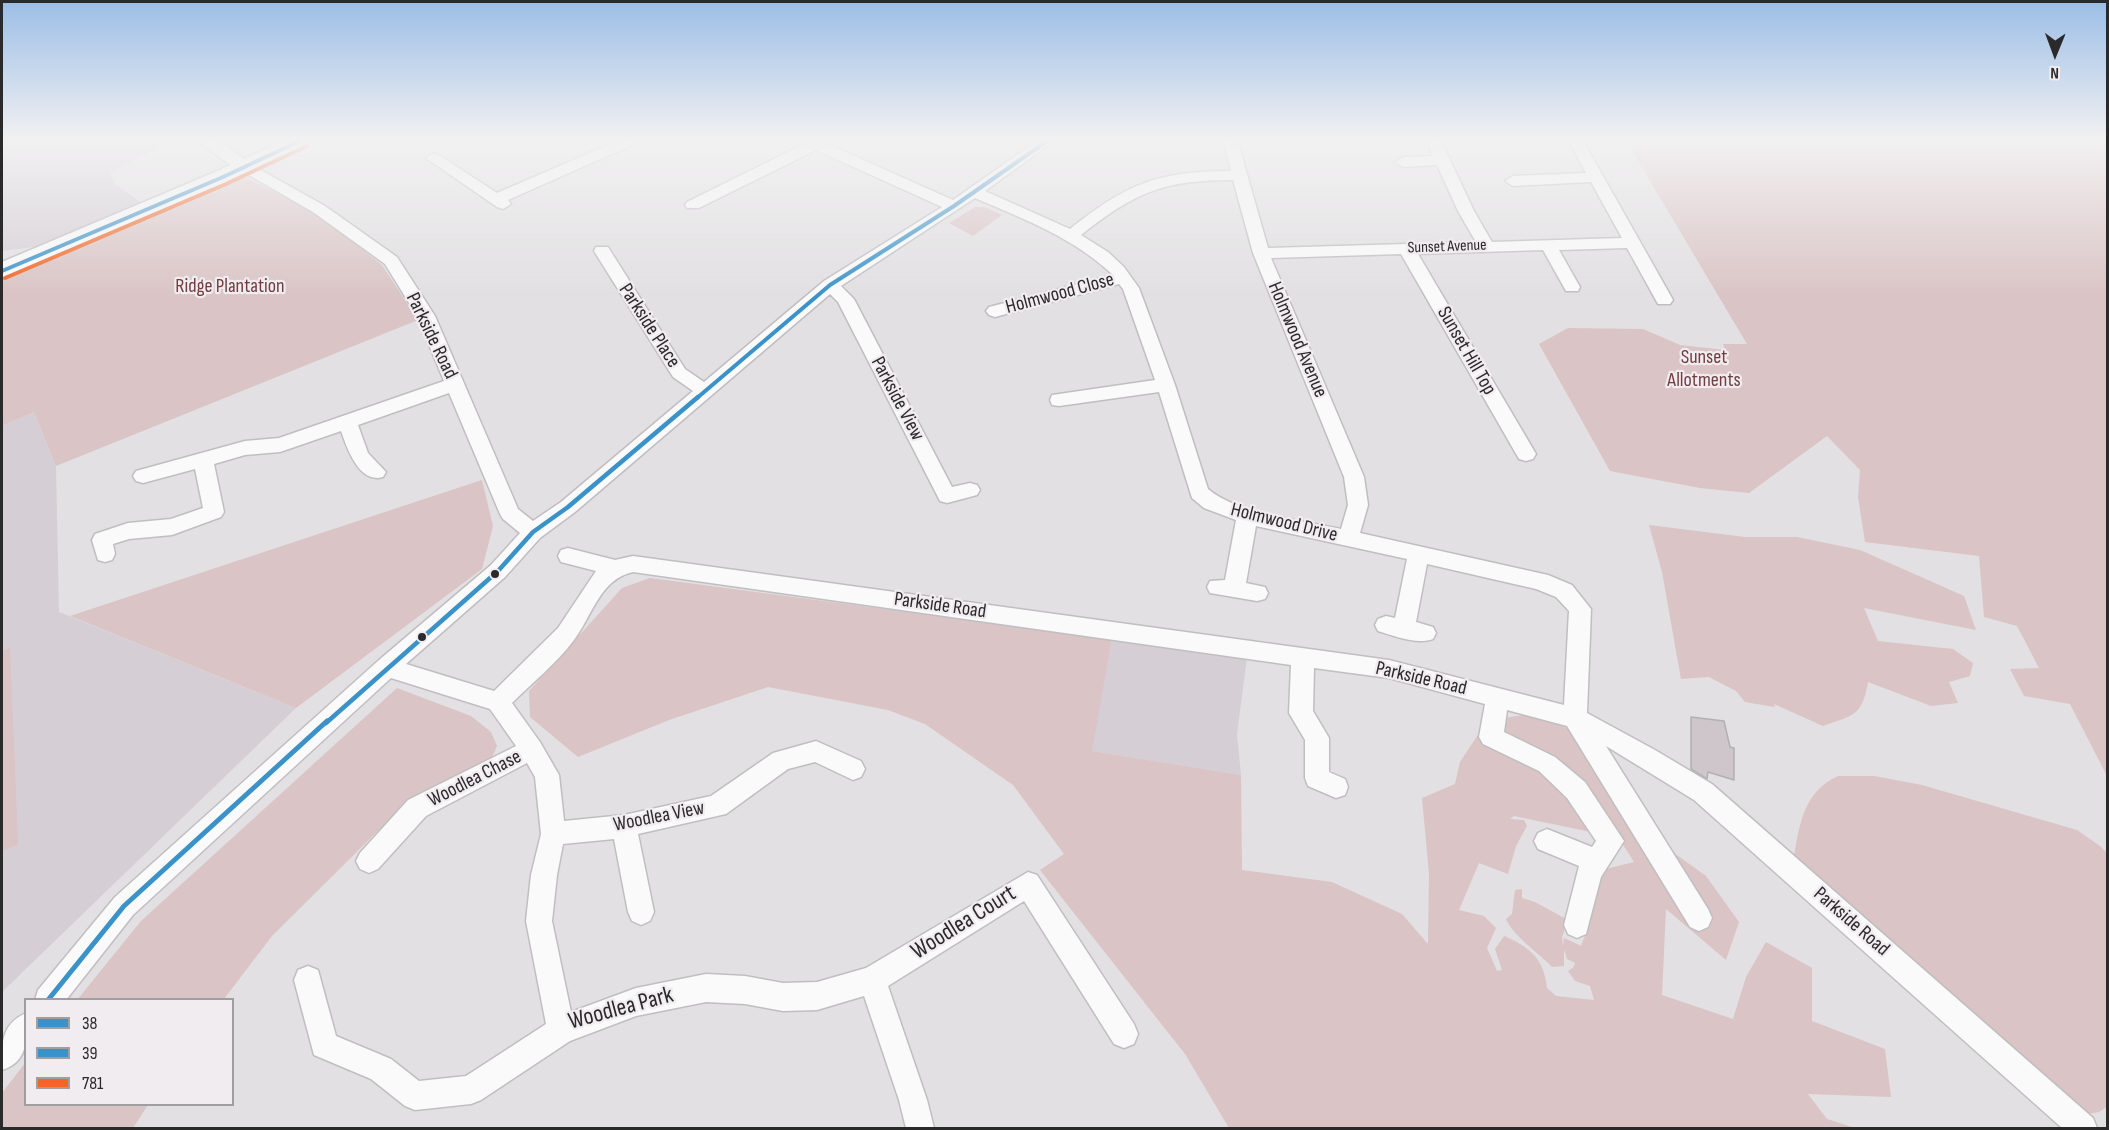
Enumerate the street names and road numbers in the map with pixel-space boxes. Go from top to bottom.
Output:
street label: Sunset Avenue [1407,236,1487,258]
street label: Holmwood Close [1003,268,1117,320]
street label: Holmwood Avenue [1262,279,1332,401]
street label: Parkside Place [613,280,685,372]
street label: Parkside Road [400,289,462,383]
street label: Sunset Hill Top [1431,303,1501,399]
street label: Parkside View [865,353,929,445]
street label: Holmwood Drive [1228,498,1340,548]
street label: Parkside Road [892,588,988,624]
street label: Parkside Road [1373,657,1469,701]
street label: Woodlea Chase [424,745,526,813]
street label: Woodlea View [611,796,707,838]
street label: Woodlea Court [906,879,1022,967]
street label: Parkside Road [1808,883,1894,961]
street label: Woodlea Park [565,981,677,1037]

